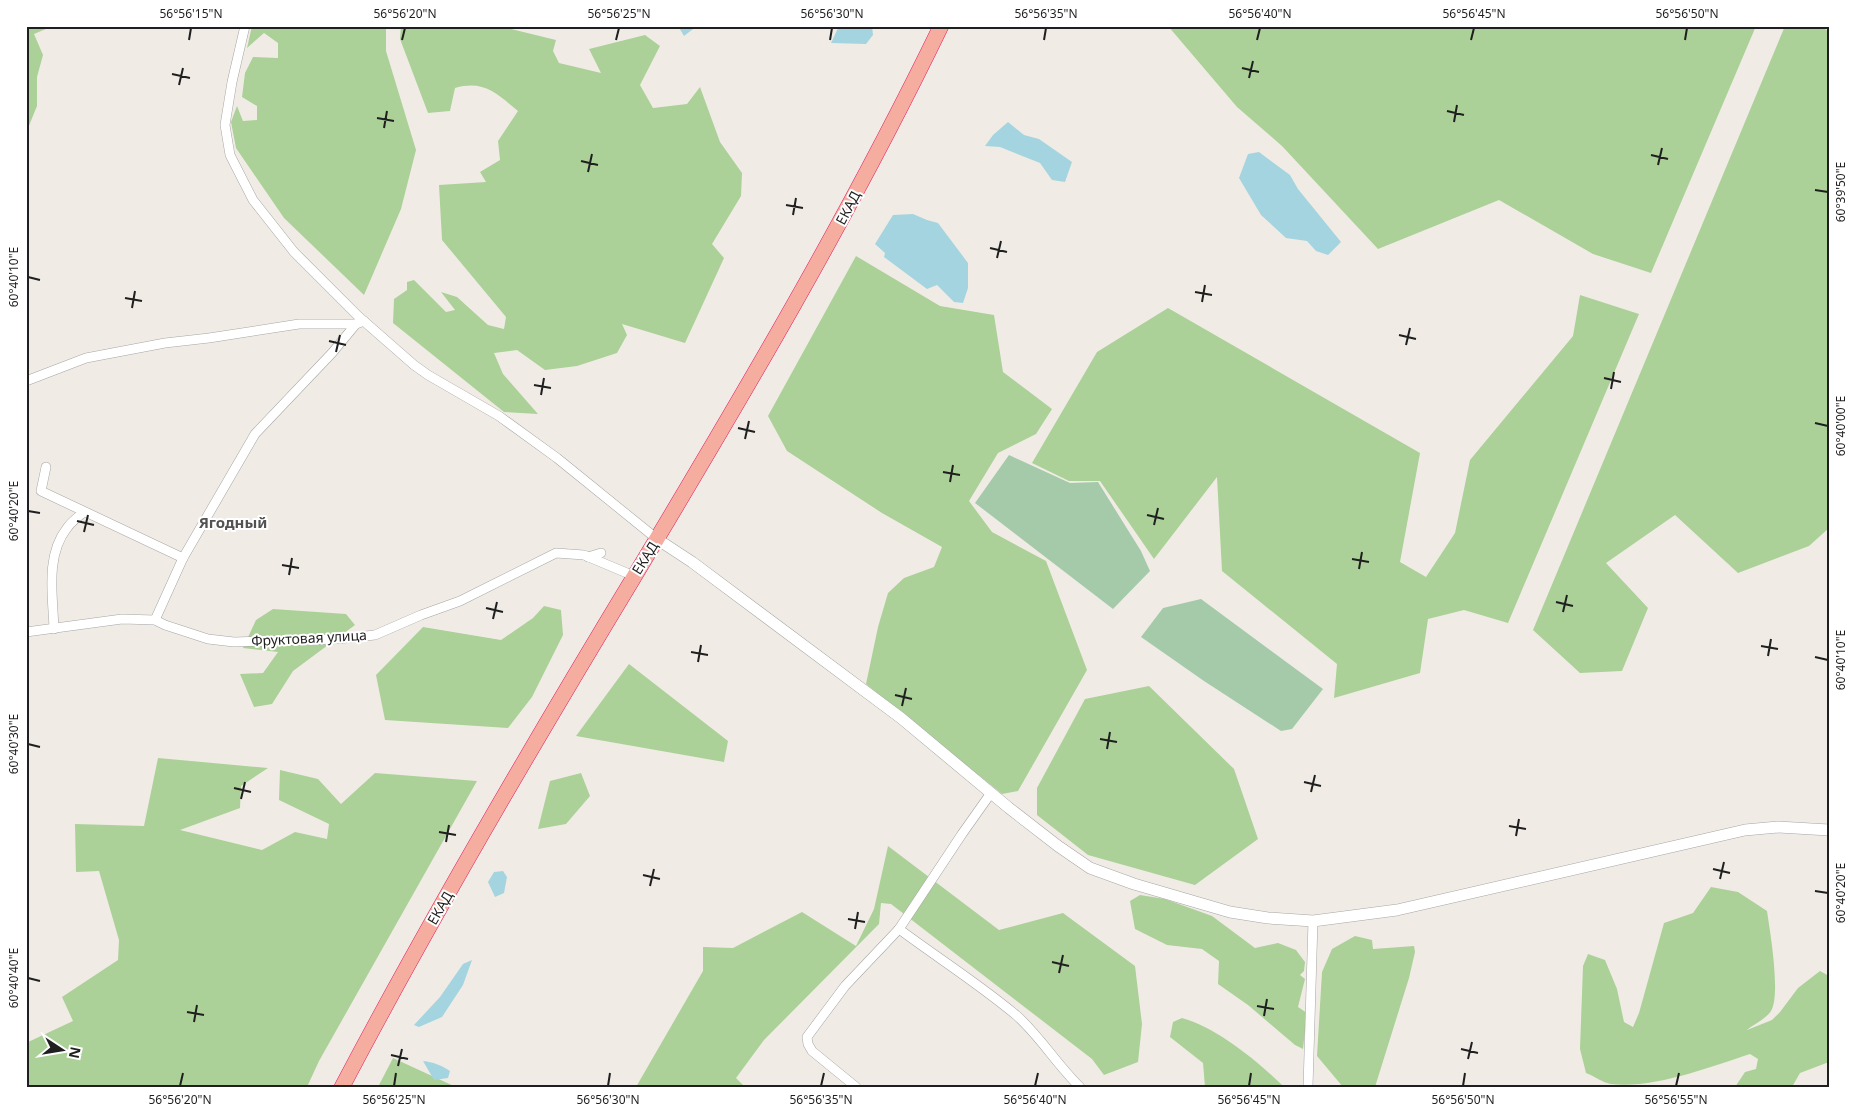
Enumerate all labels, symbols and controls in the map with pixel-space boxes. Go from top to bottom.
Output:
text: 56°56'15"N [159,5,223,22]
text: 56°56'20"N [373,5,437,22]
text: 56°56'25"N [587,5,651,22]
text: 56°56'30"N [800,5,864,22]
text: 56°56'35"N [1014,5,1078,22]
text: 56°56'40"N [1228,5,1292,22]
text: 56°56'45"N [1442,5,1506,22]
text: 56°56'50"N [1655,5,1719,22]
text: 60°39'50"E [1832,162,1849,222]
street label: ЕКАД [831,187,865,228]
text: 60°40'10"E [5,247,22,307]
text: 60°40'00"E [1832,396,1849,456]
text: 60°40'20"E [5,481,22,541]
district label: Ягодный [199,512,267,532]
street label: ЕКАД [627,537,663,578]
street label: Фруктовая улица [251,625,367,650]
text: 60°40'10"E [1832,630,1849,690]
text: 60°40'30"E [5,714,22,774]
text: 60°40'20"E [1832,863,1849,923]
street label: ЕКАД [422,887,457,928]
text: 60°40'40"E [5,948,22,1008]
north arrow [38,1026,88,1076]
text: N [65,1045,86,1060]
text: 56°56'20"N [148,1091,212,1108]
text: 56°56'25"N [362,1091,426,1108]
text: 56°56'30"N [576,1091,640,1108]
text: 56°56'35"N [789,1091,853,1108]
text: 56°56'40"N [1003,1091,1067,1108]
text: 56°56'45"N [1217,1091,1281,1108]
text: 56°56'50"N [1431,1091,1495,1108]
text: 56°56'55"N [1644,1091,1708,1108]

